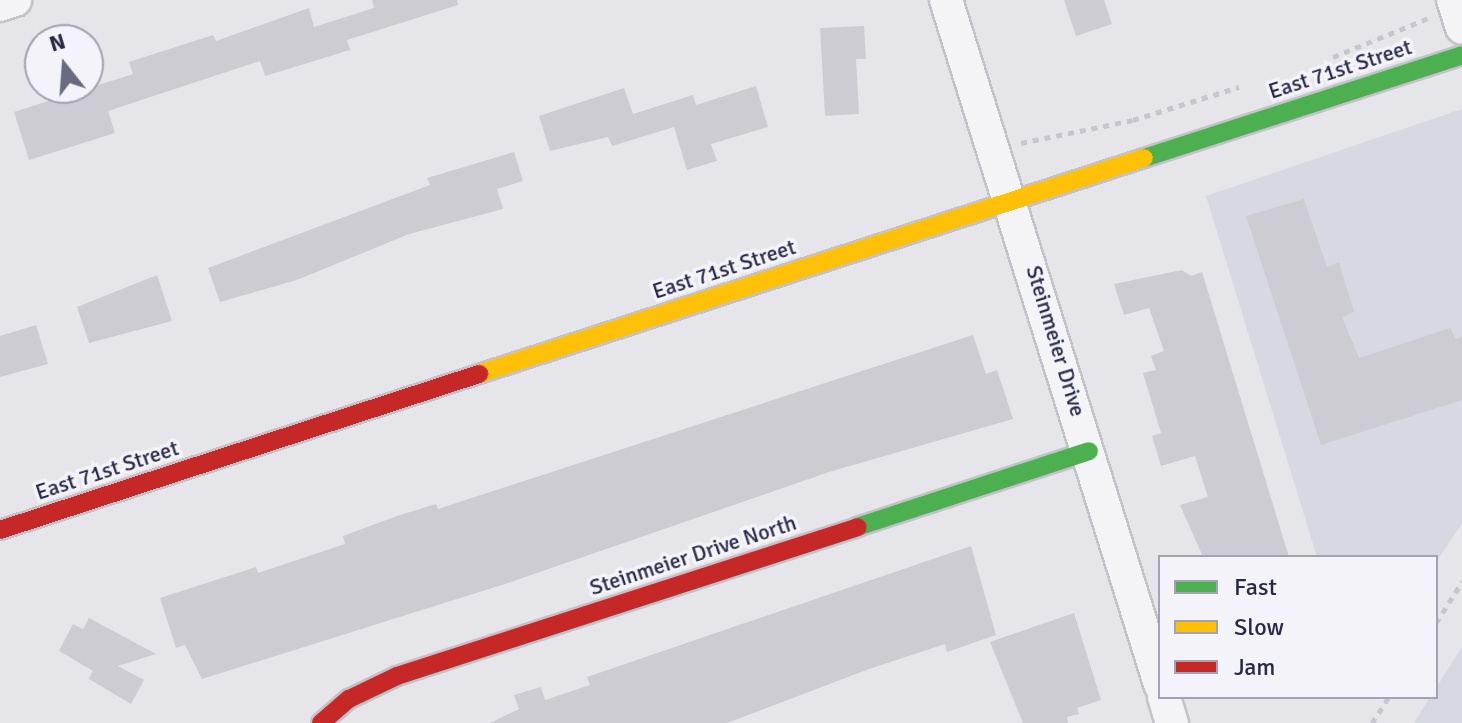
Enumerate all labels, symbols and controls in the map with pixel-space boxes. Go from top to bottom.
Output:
north arrow [24,24,104,104]
text: N [46,27,69,58]
street label: East 71st Street [1265,33,1415,105]
street label: East 71st Street [649,233,799,305]
street label: Steinmeier Drive [1021,262,1091,420]
street label: East 71st Street [32,434,182,506]
street label: Steinmeier Drive North [586,509,800,601]
legend [1158,555,1438,699]
text: Fast [1234,572,1277,602]
text: Slow [1234,612,1284,642]
text: Jam [1234,652,1275,682]

